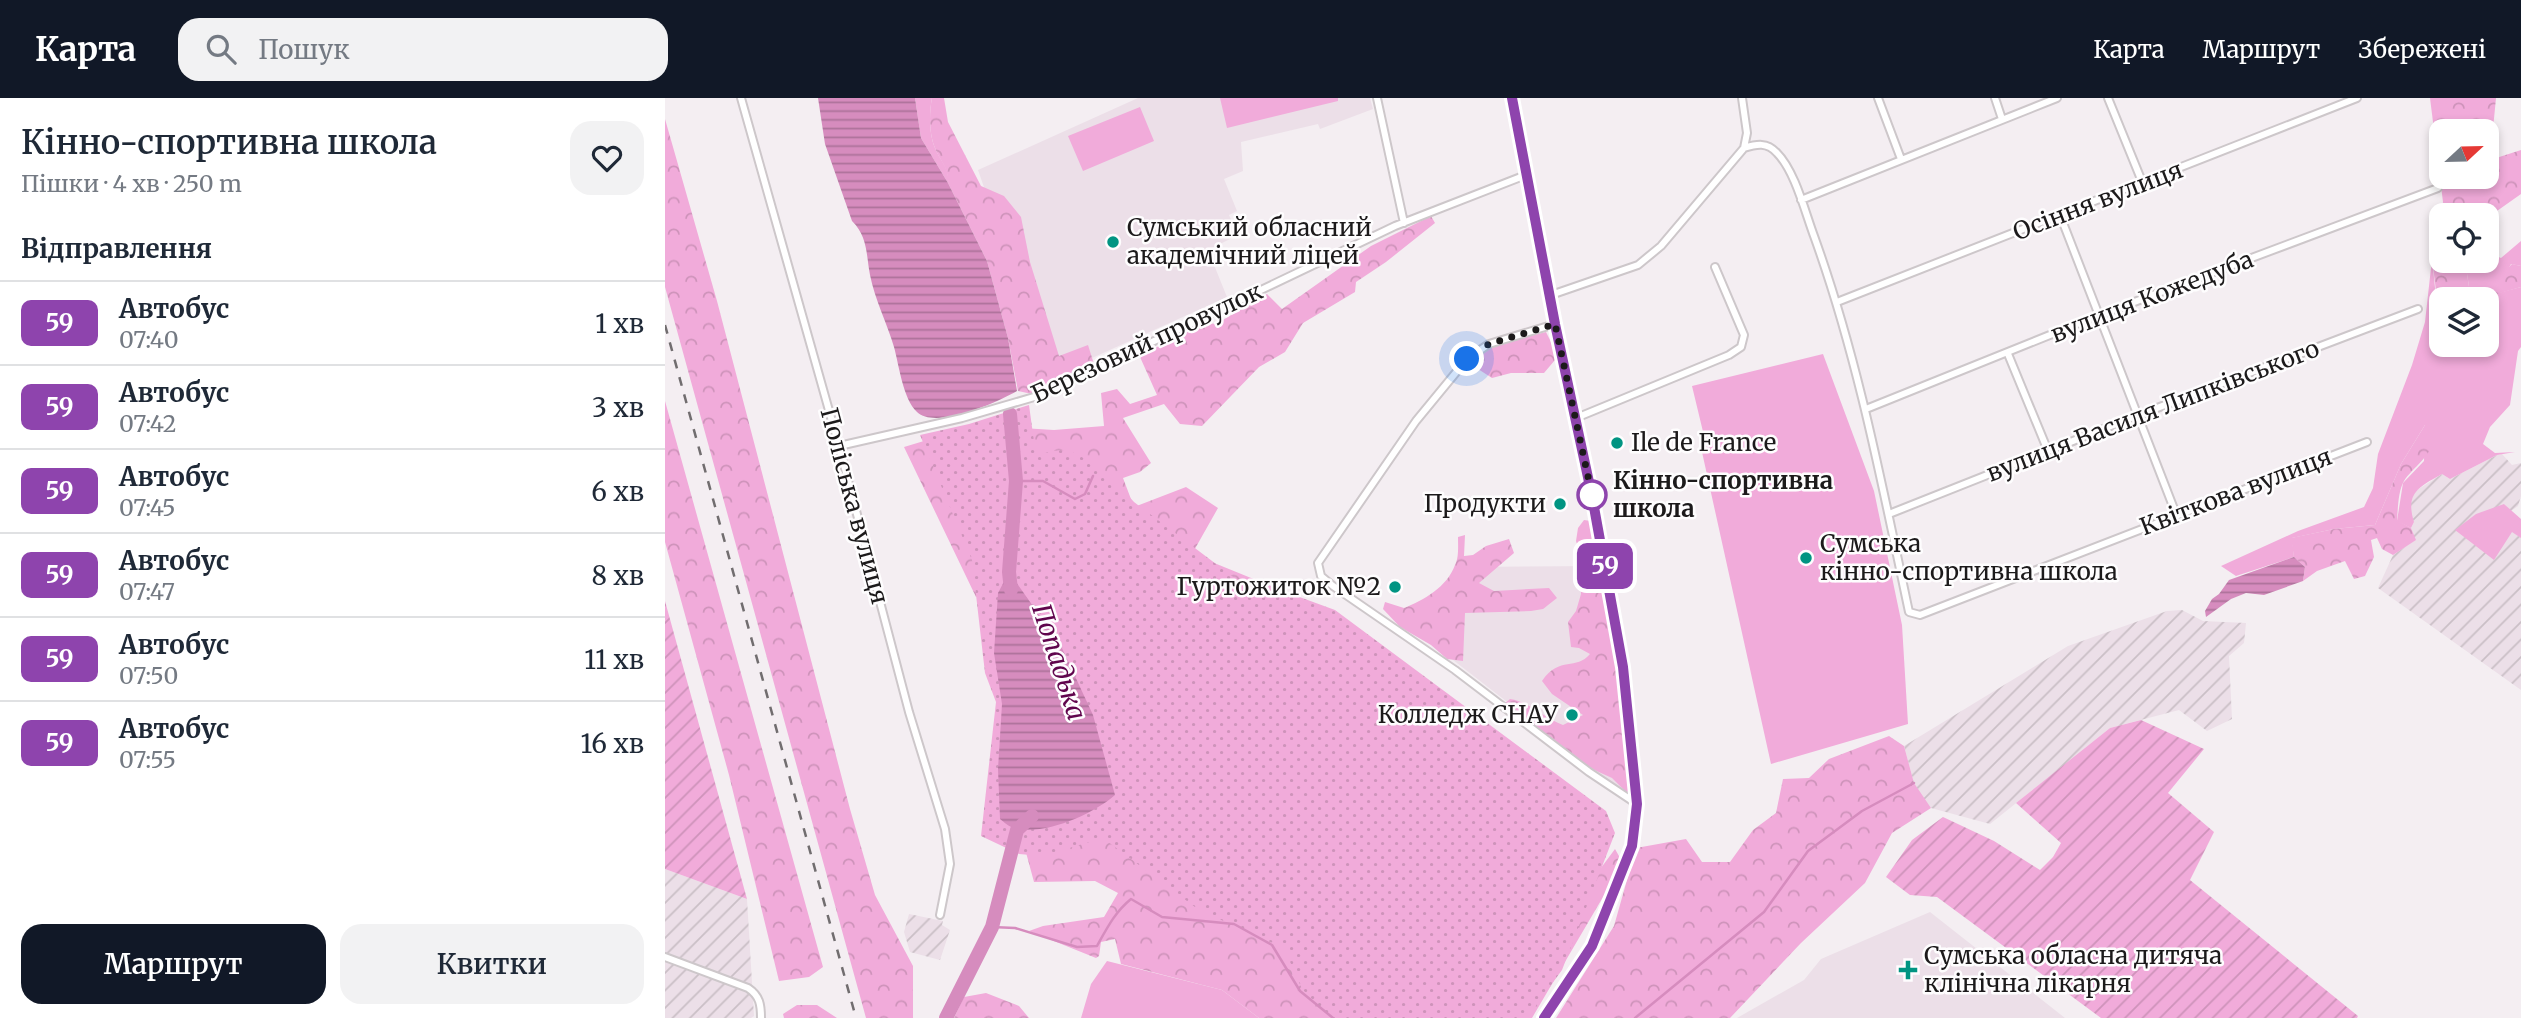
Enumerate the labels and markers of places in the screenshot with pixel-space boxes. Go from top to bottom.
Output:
place label: Сумський обласний академічний ліцей [1127,212,1372,271]
marker: Сумський обласний академічний ліцей [1105,234,1121,250]
place label: Ile de France [1631,427,1776,458]
marker: Ile de France [1609,435,1625,451]
place label: Кінно-спортивна школа [1613,465,1833,524]
marker: Кінно-спортивна школа [1577,480,1607,510]
place label: Продукти [1424,488,1546,519]
marker: Продукти [1552,496,1568,512]
place label: Сумська кінно-спортивна школа [1820,528,2118,587]
marker: Сумська кінно-спортивна школа [1798,550,1814,566]
place label: Гуртожиток №2 [1177,571,1381,602]
marker: Гуртожиток №2 [1387,579,1403,595]
place label: Колледж СНАУ [1378,699,1559,730]
marker: Колледж СНАУ [1564,707,1580,723]
place label: Сумська обласна дитяча клінічна лікарня [1924,940,2222,999]
marker: Сумська обласна дитяча клінічна лікарня [1898,960,1918,980]

